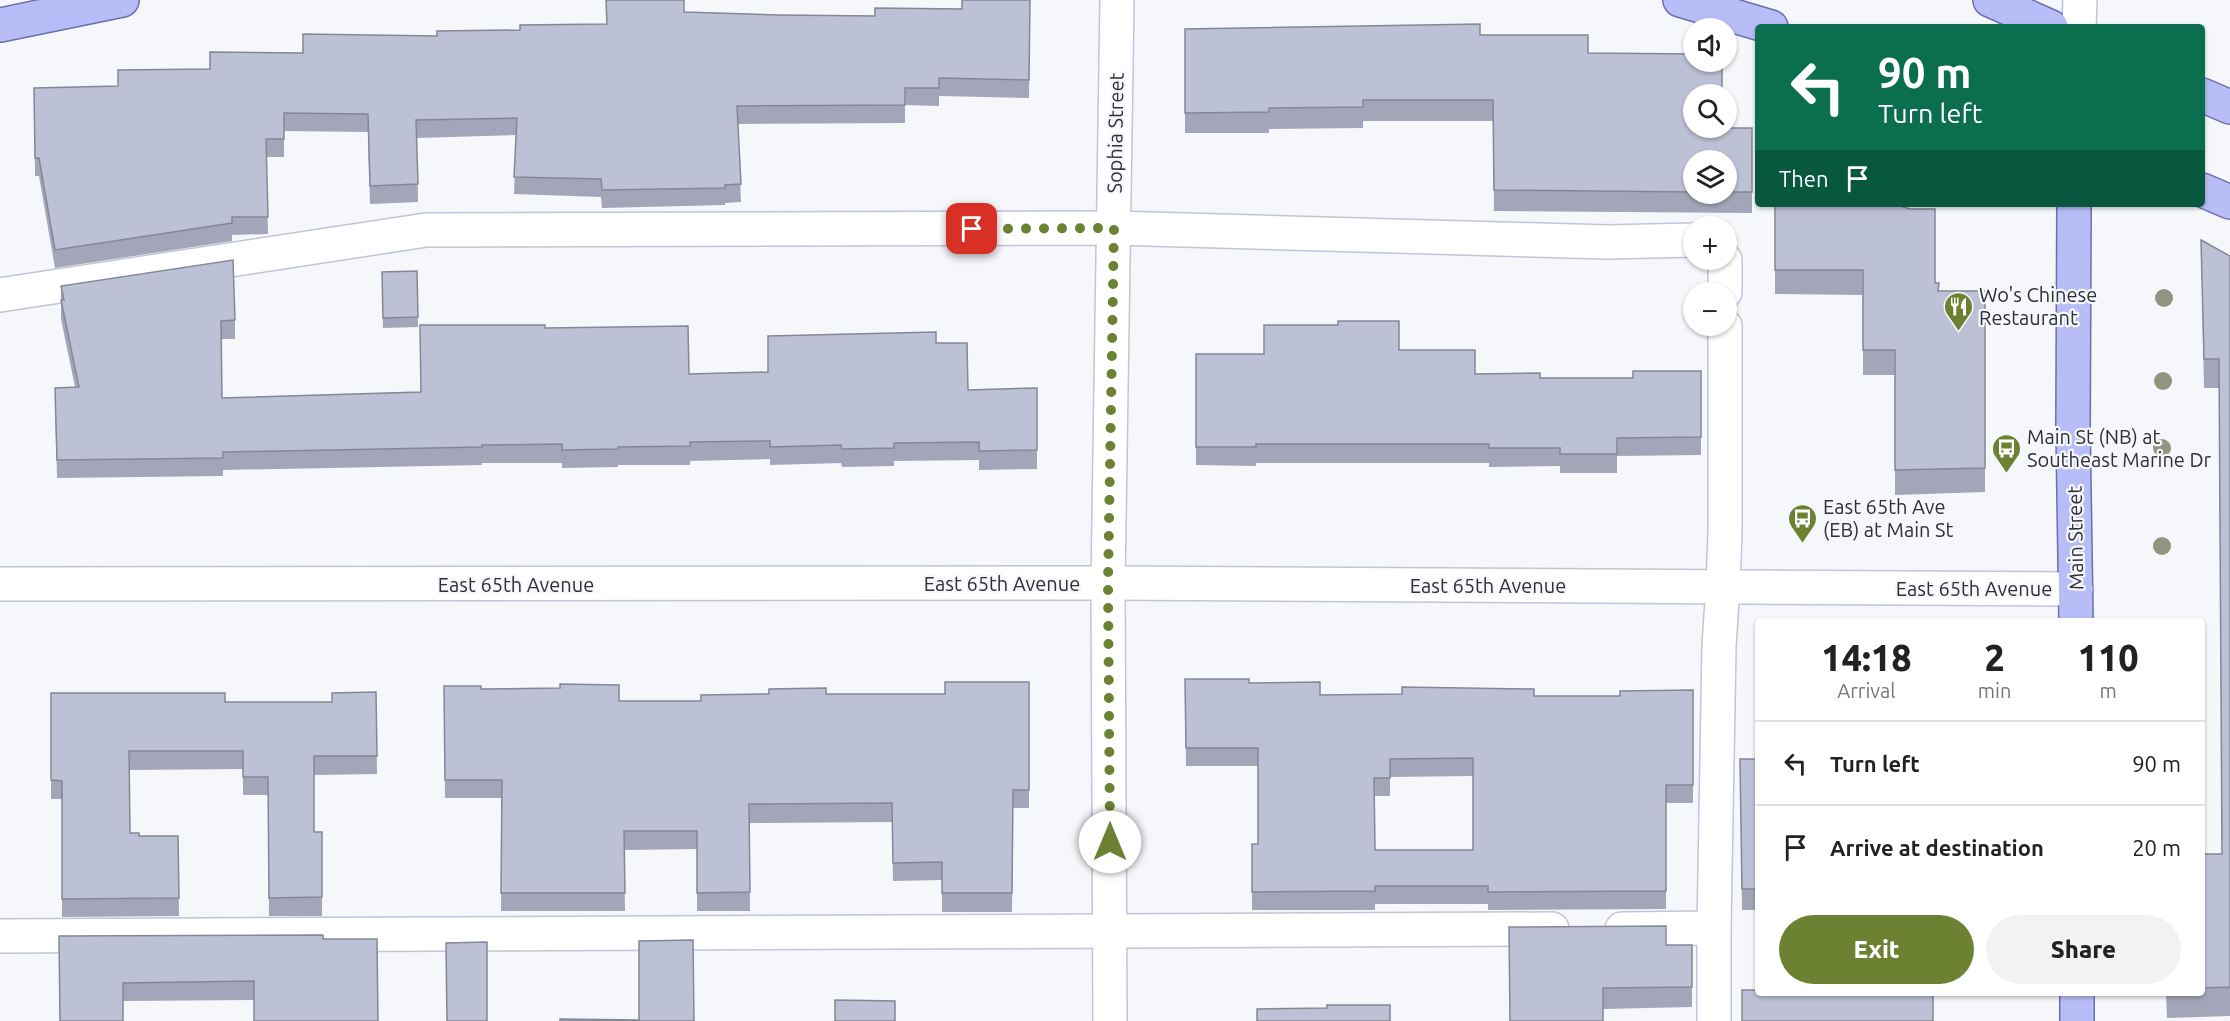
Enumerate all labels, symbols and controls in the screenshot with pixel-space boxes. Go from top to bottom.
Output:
map controls [1683,18,1737,336]
button: sound [1683,18,1737,72]
icon: left [1779,48,1857,126]
text: 90 m [1878,49,1972,96]
street label: Sophia Street [1102,72,1128,194]
button: search [1683,84,1737,138]
text: Turn left [1878,98,1982,128]
button: layers [1683,150,1737,204]
icon: arrive [1841,162,1874,195]
text: Then [1779,166,1829,191]
pin [946,203,997,254]
icon: arrive [955,212,988,245]
button: + [1683,216,1737,270]
button: − [1683,282,1737,336]
place label: Wo's Chinese Restaurant [1979,283,2097,329]
restaurant icon: Wo's Chinese Restaurant [1942,290,1974,332]
place label: Main St (NB) at Southeast Marine Dr [2027,425,2212,471]
bus stop icon: Main St (NB) at Southeast Marine Dr [1990,432,2022,474]
street label: Main Street [2063,485,2087,590]
place label: East 65th Ave (EB) at Main St [1823,495,1954,541]
bus stop icon: East 65th Ave (EB) at Main St [1786,502,1818,544]
street label: East 65th Avenue [924,572,1080,595]
street label: East 65th Avenue [438,573,594,596]
street label: East 65th Avenue [1410,574,1566,597]
street label: East 65th Avenue [1896,577,2052,600]
text: 14:18 [1821,637,1911,678]
text: 2 [1984,637,2005,678]
text: 110 [2078,637,2139,678]
text: Arrival [1837,679,1896,702]
text: min [1978,679,2011,702]
text: m [2100,679,2117,702]
icon: left [1779,747,1812,780]
text: Turn left [1830,751,1920,776]
text: 90 m [2132,751,2181,776]
position arrow [1078,810,1142,874]
icon: arrive [1779,831,1812,864]
text: Arrive at destination [1830,835,2044,860]
text: 20 m [2132,835,2181,860]
button: Exit [1779,915,1974,984]
button: Share [1986,915,2181,984]

